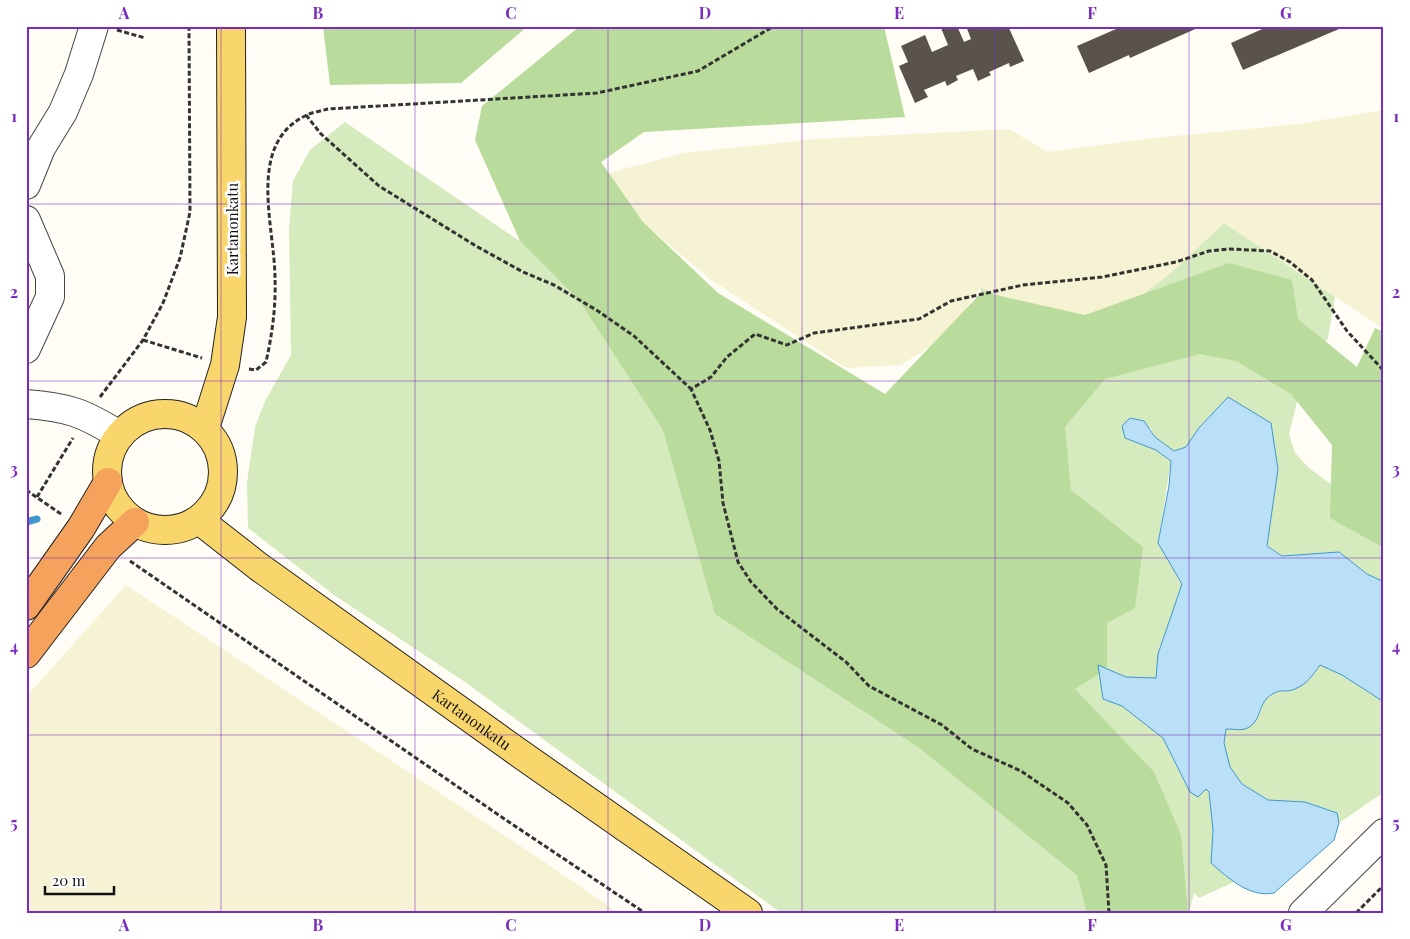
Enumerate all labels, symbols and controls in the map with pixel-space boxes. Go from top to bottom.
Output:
text: A [118,2,130,23]
text: B [313,2,324,23]
text: C [505,2,517,23]
text: D [699,2,711,23]
text: E [894,2,904,23]
text: F [1087,2,1097,23]
text: G [1280,2,1292,23]
text: 1 [11,105,17,126]
text: 1 [1393,105,1399,126]
street label: Kartanonkatu [222,182,242,275]
text: 2 [10,281,18,302]
text: 2 [1392,281,1400,302]
text: 3 [10,458,18,479]
text: 3 [1392,458,1400,479]
text: 4 [10,635,18,656]
text: 4 [1392,635,1400,656]
street label: Kartanonkatu [428,684,516,755]
text: 5 [10,812,18,833]
text: 5 [1392,812,1400,833]
scale bar [45,864,114,896]
text: 20 m [52,870,86,890]
text: A [118,914,130,935]
text: B [313,914,324,935]
text: C [505,914,517,935]
text: D [699,914,711,935]
text: E [894,914,904,935]
text: F [1087,914,1097,935]
text: G [1280,914,1292,935]

